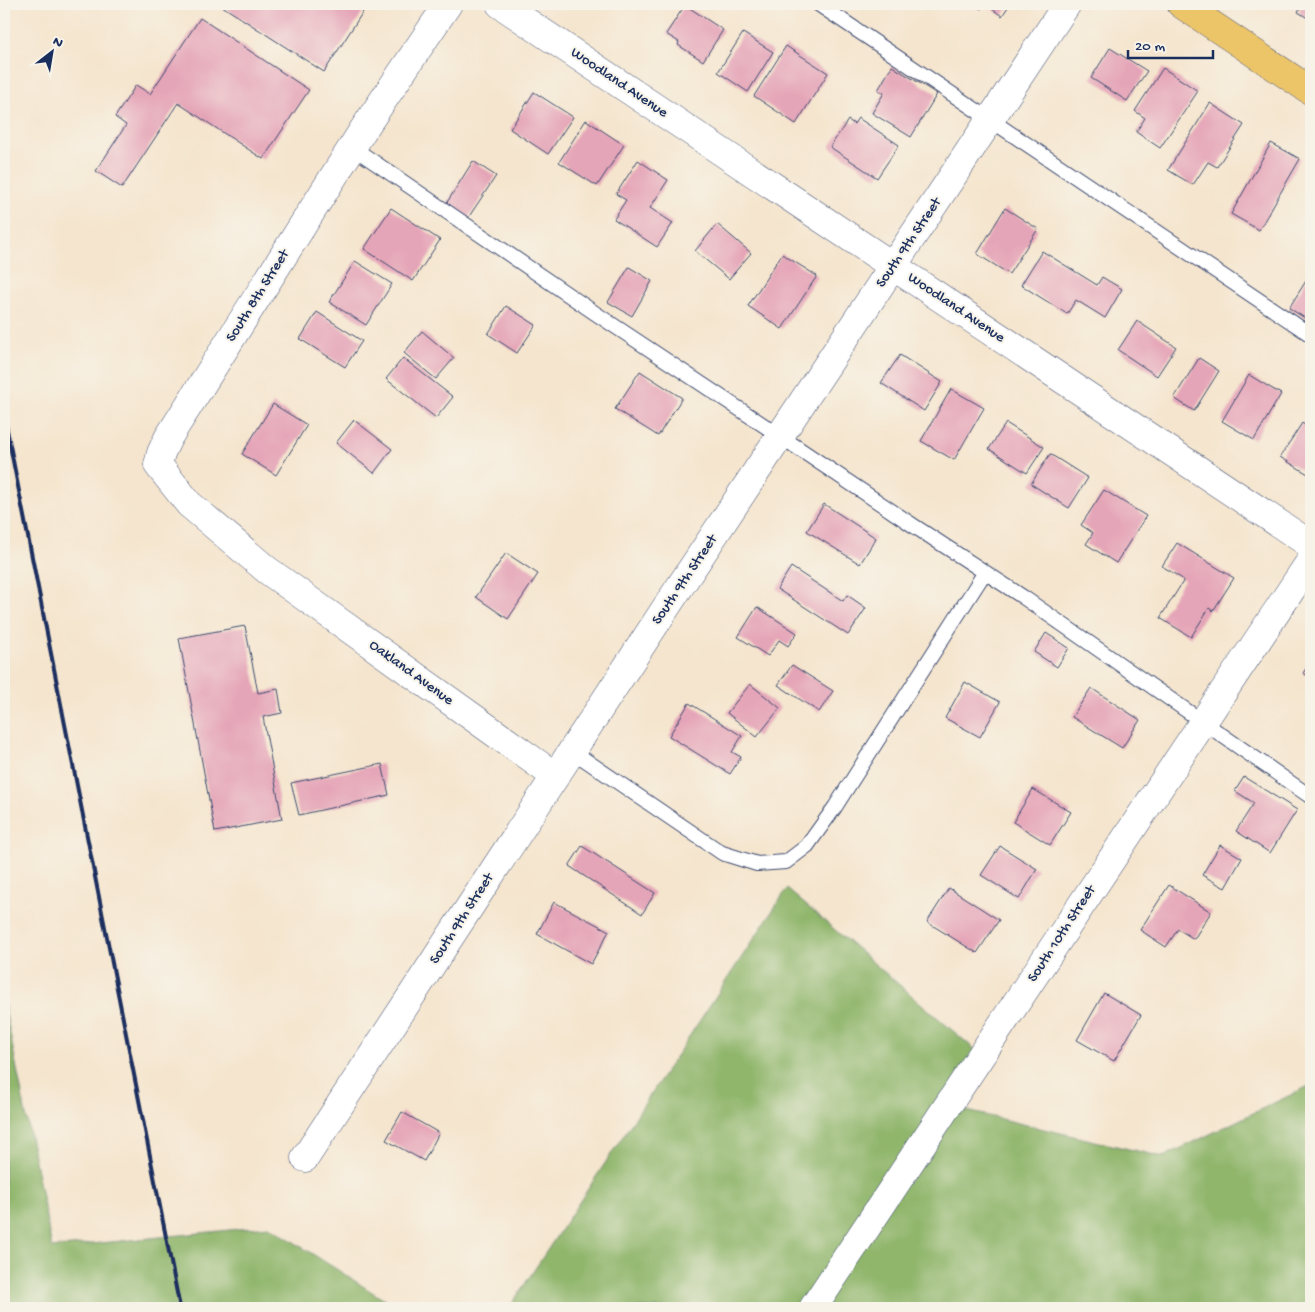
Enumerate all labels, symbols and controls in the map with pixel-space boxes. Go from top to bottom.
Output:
north arrow [28,28,78,78]
scale bar [1128,28,1212,60]
text: N [49,33,66,53]
text: 20 m [1135,38,1165,56]
street label: Woodland Avenue [567,44,671,122]
street label: South 9th Street [872,193,947,291]
street label: South 8th Street [222,245,295,345]
street label: Woodland Avenue [904,269,1008,347]
street label: South 9th Street [648,530,723,628]
street label: Oakland Avenue [365,636,457,710]
street label: South 9th Street [426,869,499,968]
street label: South 10th Street [1024,881,1101,986]

